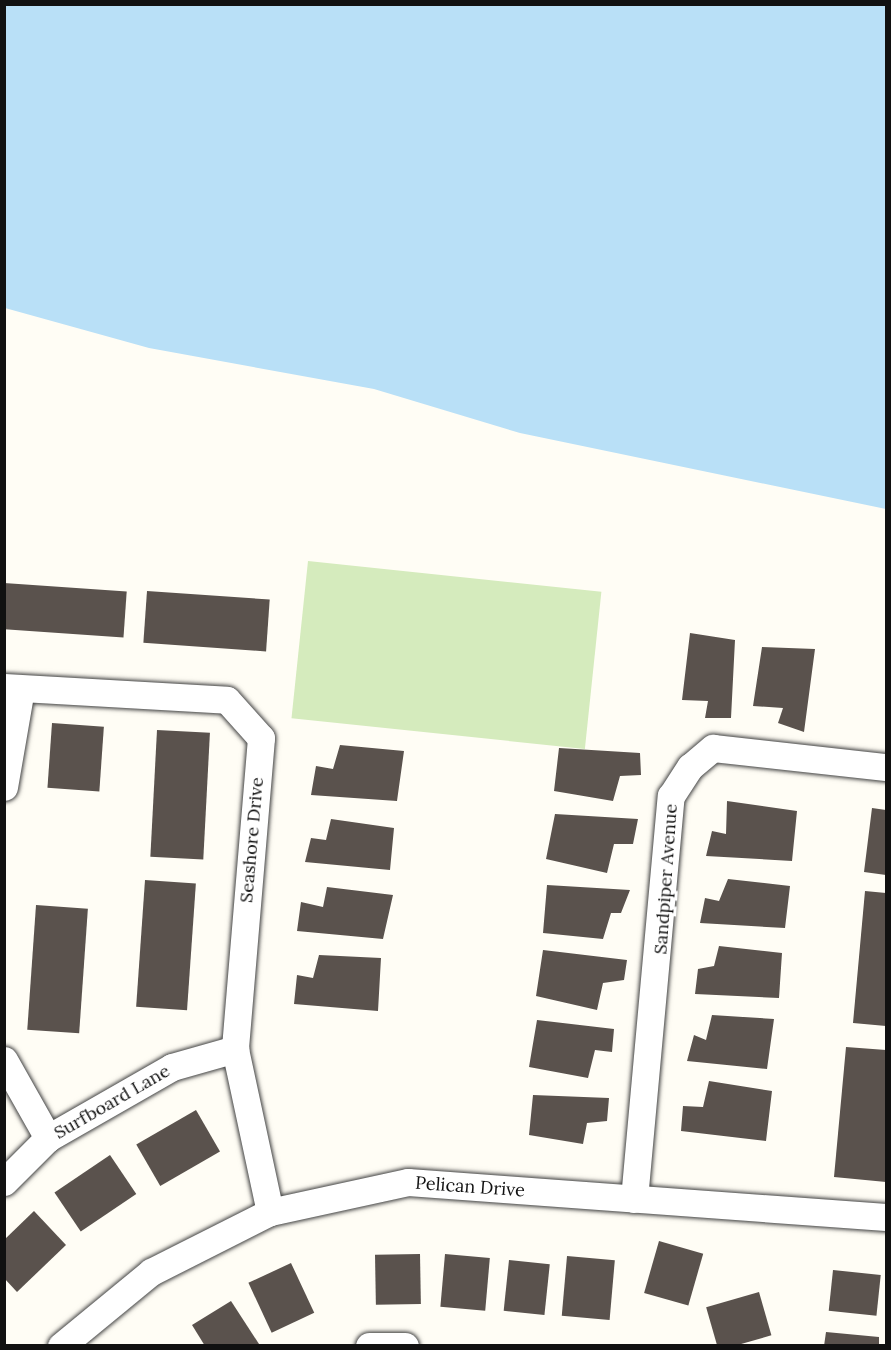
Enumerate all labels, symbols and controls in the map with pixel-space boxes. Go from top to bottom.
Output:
street label: Seashore Drive [236,776,268,904]
street label: Sandpiper Avenue [650,803,682,955]
street label: Surfboard Lane [50,1060,174,1144]
street label: Pelican Drive [414,1172,526,1202]

